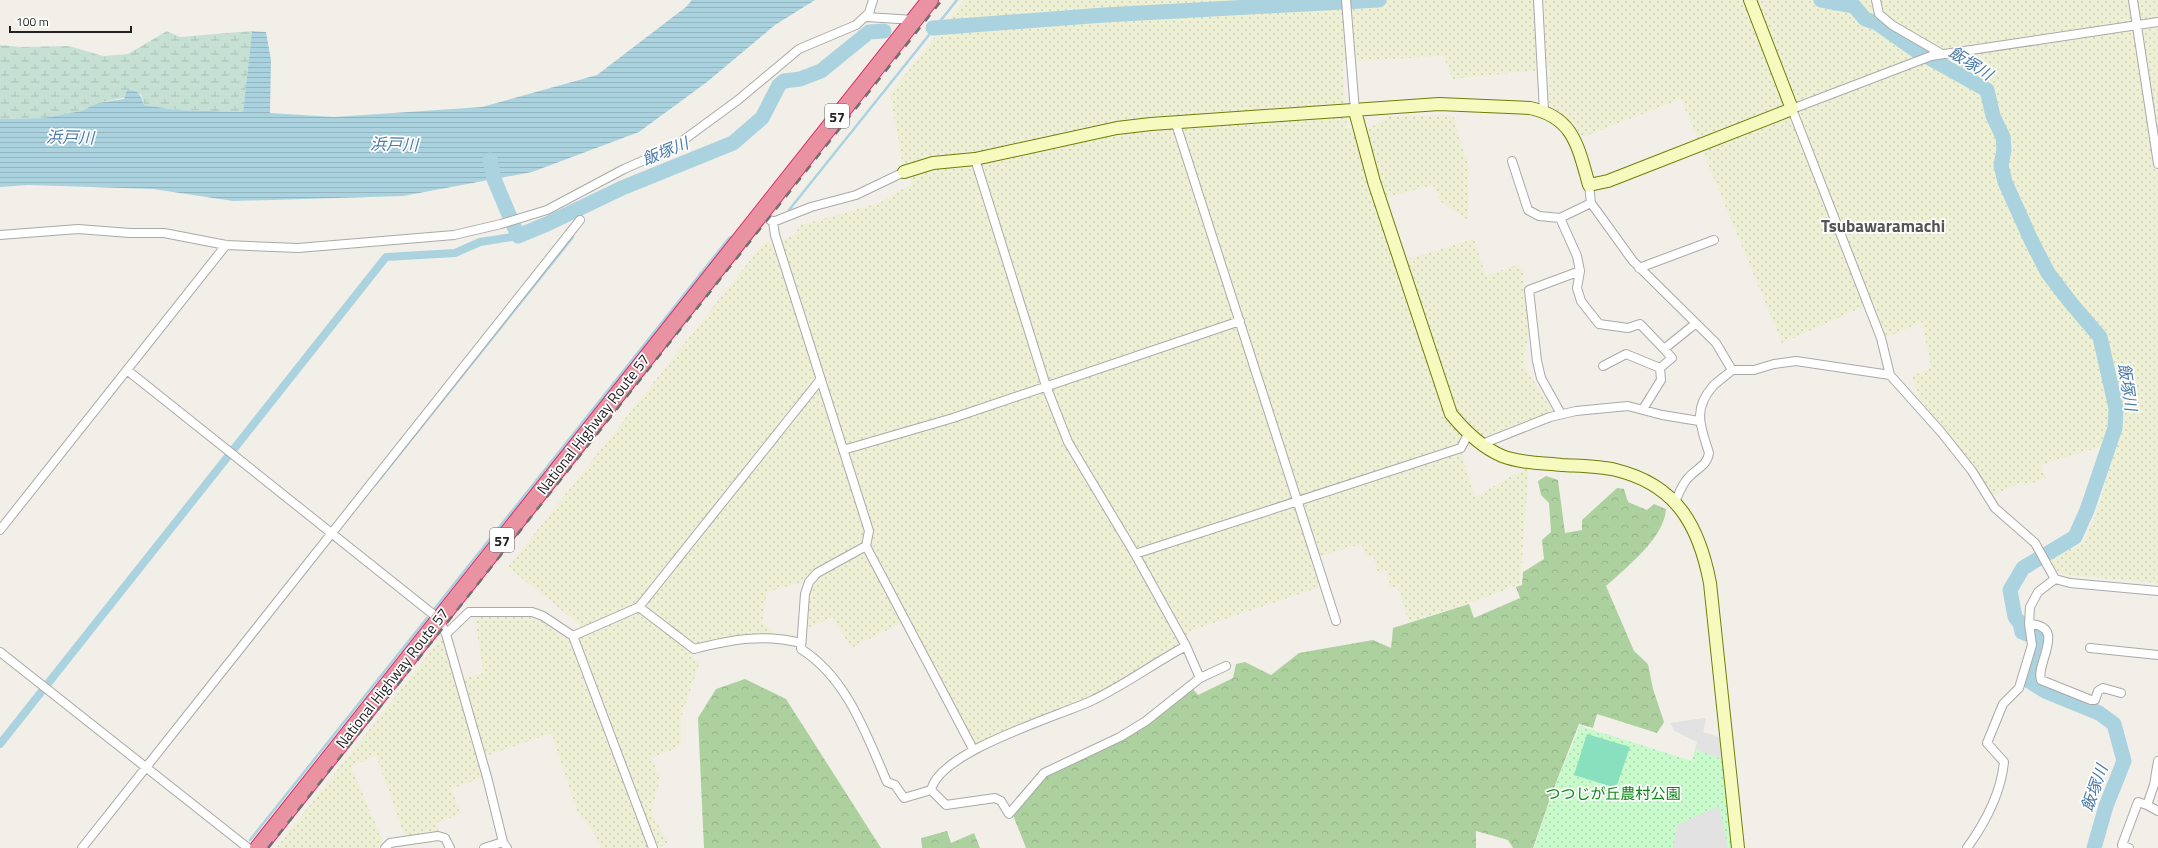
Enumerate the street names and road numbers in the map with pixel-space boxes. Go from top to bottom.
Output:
road number: 57 [825,104,849,128]
street label: National Highway Route 57 [531,349,655,499]
road number: 57 [490,528,514,552]
street label: National Highway Route 57 [330,603,454,753]

